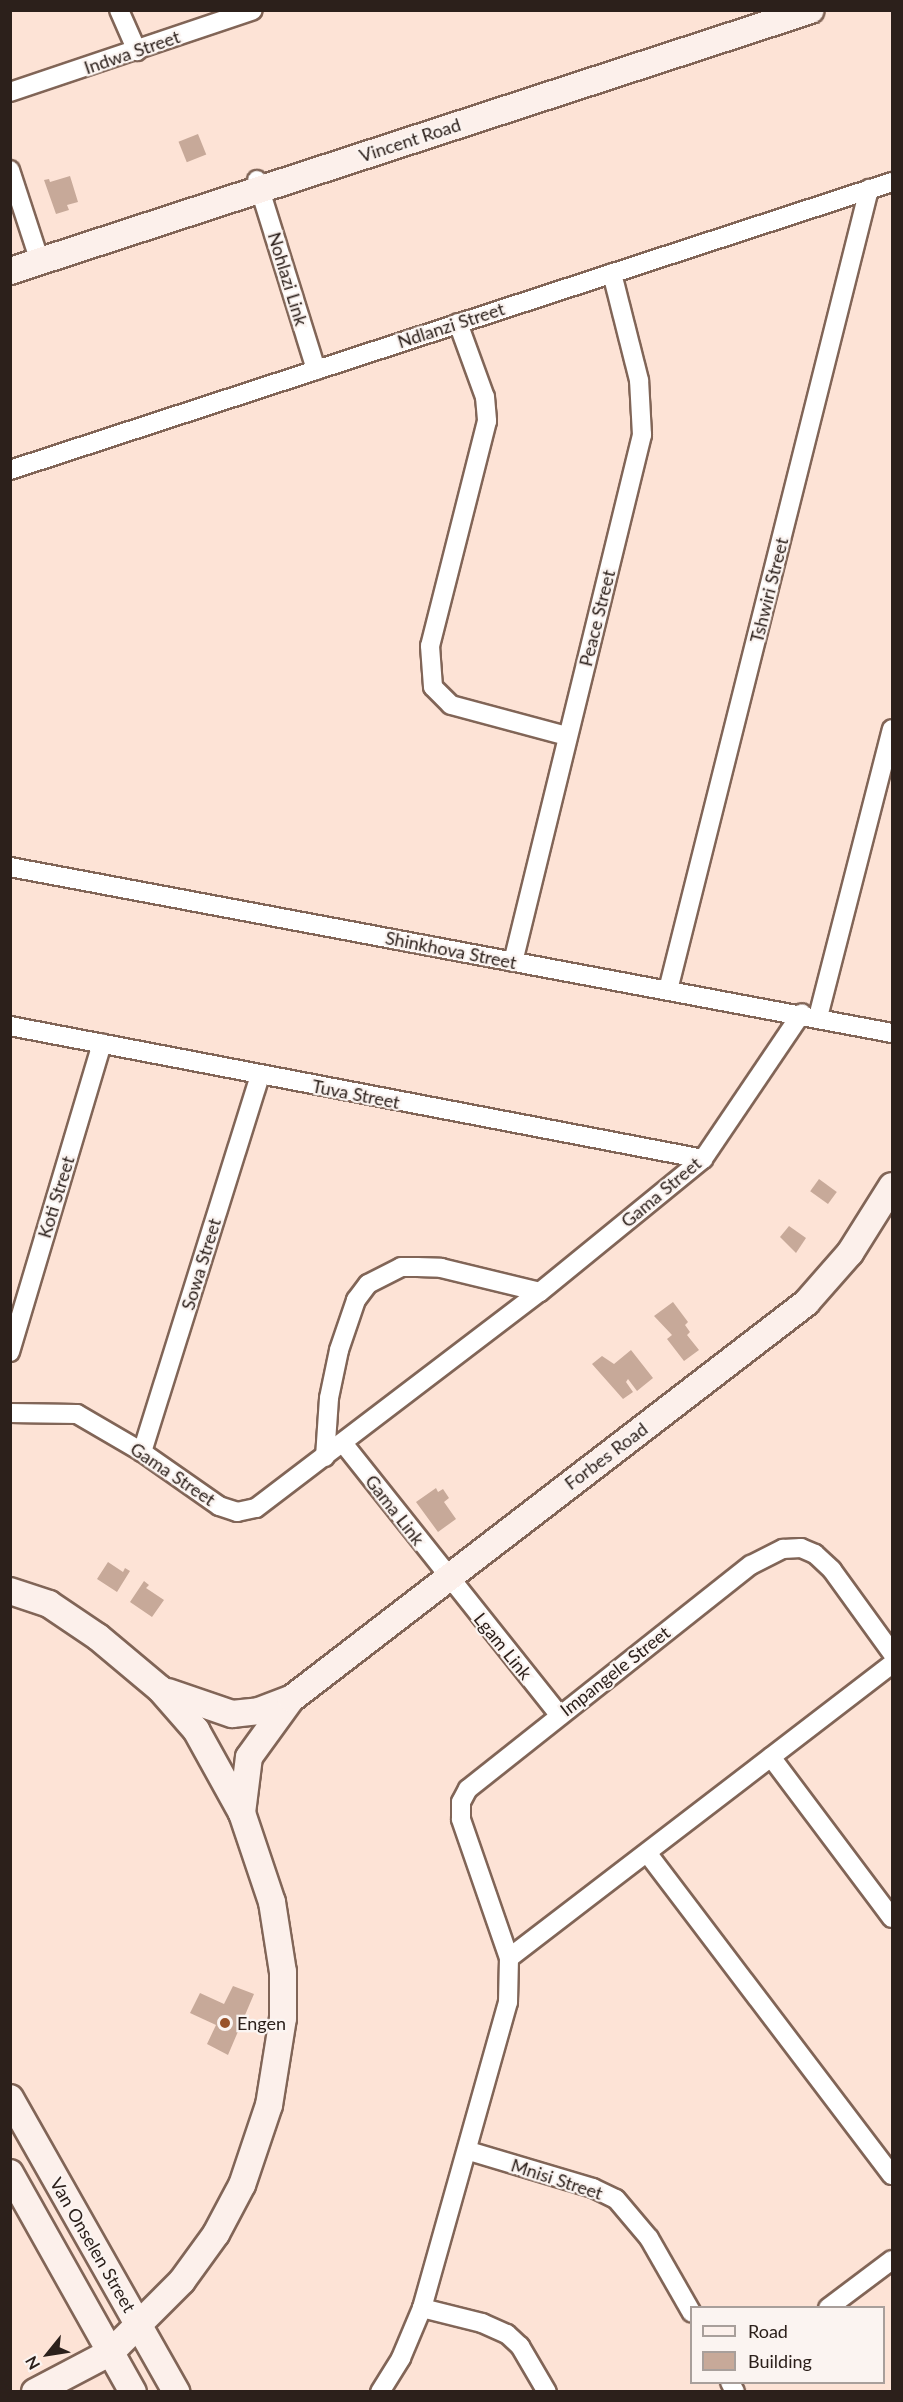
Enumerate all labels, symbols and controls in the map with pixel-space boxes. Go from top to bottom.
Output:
street label: Indwa Street [81,26,183,78]
street label: Vincent Road [357,113,463,167]
street label: Nohlazi Link [264,230,312,328]
street label: Ndlanzi Street [395,298,507,352]
street label: Tshwiri Street [745,535,793,645]
street label: Peace Street [575,567,619,669]
street label: Shinkhova Street [384,927,518,973]
street label: Tuva Street [310,1075,402,1113]
street label: Gama Street [617,1152,705,1232]
street label: Koti Street [33,1153,79,1241]
street label: Sowa Street [177,1216,225,1312]
street label: Forbes Road [560,1418,652,1494]
street label: Gama Street [126,1438,220,1510]
street label: Gama Link [361,1471,429,1549]
street label: Lgam Link [470,1608,536,1684]
street label: Impangele Street [556,1621,674,1721]
place label: Engen [237,2012,286,2034]
marker: Engen [218,2016,232,2030]
street label: Mnisi Street [508,2154,606,2204]
street label: Van Onselen Street [46,2174,140,2316]
legend [690,2306,885,2384]
text: Road [748,2320,788,2342]
north arrow [18,2324,78,2384]
text: Building [748,2350,812,2372]
text: N [21,2353,43,2373]

